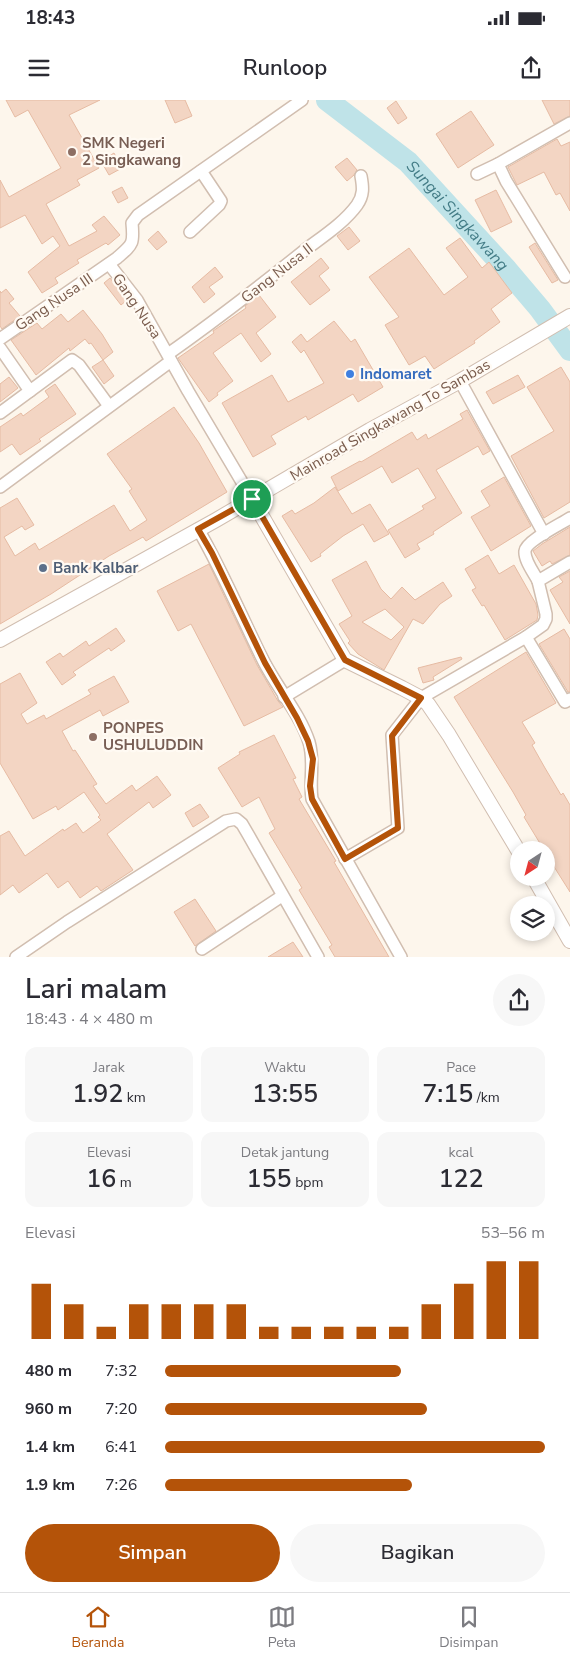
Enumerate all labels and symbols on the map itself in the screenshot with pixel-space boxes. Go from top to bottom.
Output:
place label: SMK Negeri 2 Singkawang [82,133,181,170]
marker: SMK Negeri 2 Singkawang [66,146,78,158]
water label: Sungai Singkawang [401,156,514,276]
street label: Gang Nusa II [237,239,317,307]
street label: Gang Nusa III [11,269,97,335]
street label: Gang Nusa [108,269,166,343]
street label: Mainroad Singkawang To Sambas [286,354,494,486]
place label: Indomaret [360,364,432,384]
marker: Indomaret [344,368,356,380]
pin [231,478,273,520]
place label: Bank Kalbar [53,558,139,578]
marker: Bank Kalbar [37,562,49,574]
place label: PONPES USHULUDDIN [103,718,204,755]
marker: PONPES USHULUDDIN [87,731,99,743]
north arrow [510,841,555,886]

